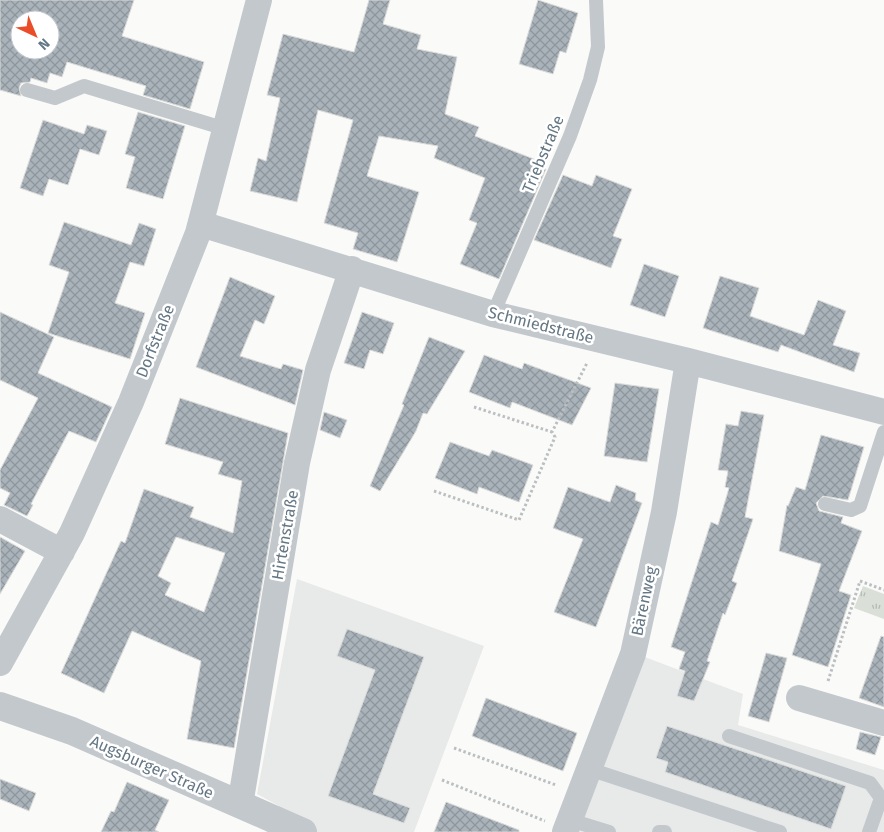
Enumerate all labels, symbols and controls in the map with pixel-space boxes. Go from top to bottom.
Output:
north arrow [10,10,60,60]
text: N [34,35,53,53]
street label: Triebstraße [518,112,568,196]
street label: Dorfstraße [132,302,178,380]
street label: Schmiedstraße [486,303,596,347]
street label: Hirtenstraße [268,489,302,581]
street label: Bärenweg [627,564,661,638]
street label: Augsburger Straße [87,731,217,803]

